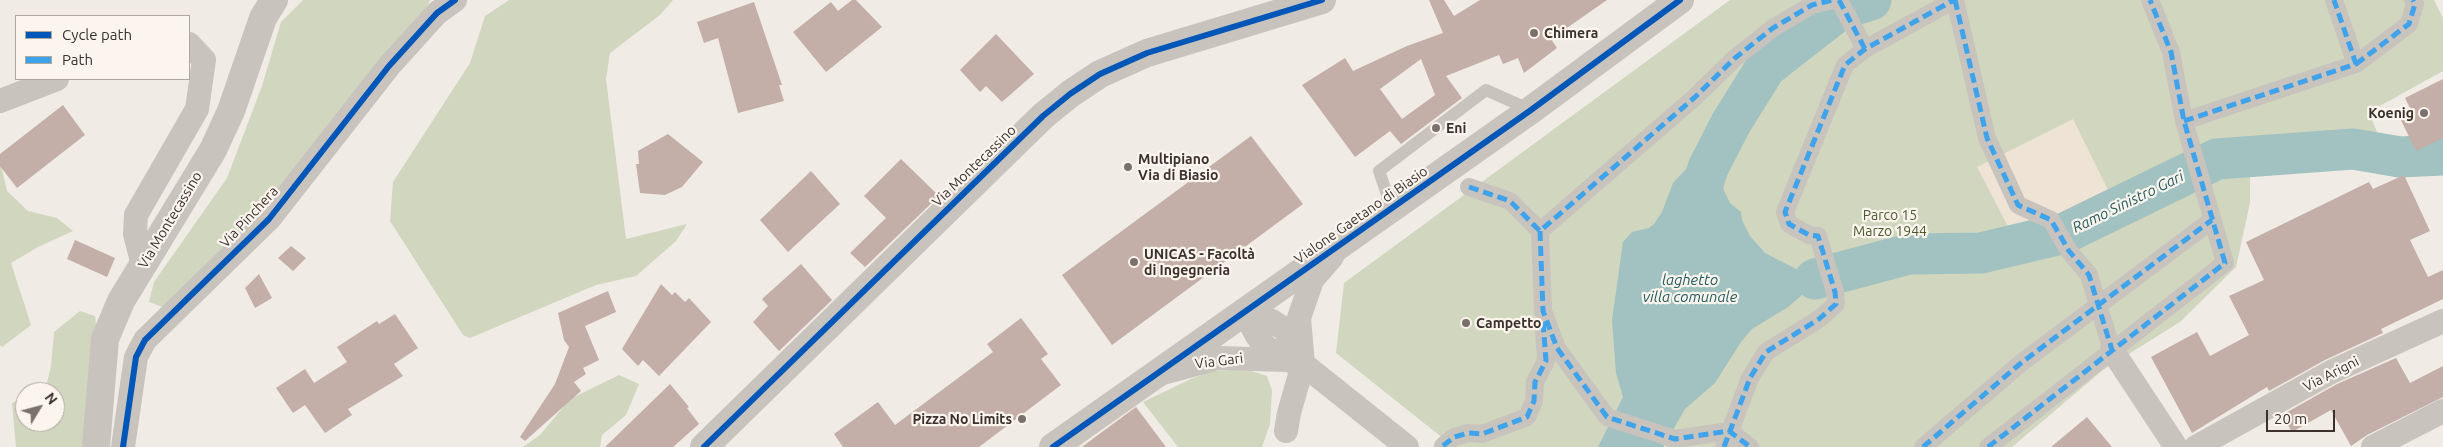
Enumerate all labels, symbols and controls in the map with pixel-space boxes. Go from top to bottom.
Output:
legend [15,15,190,80]
place label: Chimera [1544,25,1598,41]
text: Cycle path [62,26,132,43]
marker: Chimera [1528,27,1540,39]
text: Path [62,51,93,68]
place label: Koenig [2368,105,2414,121]
marker: Koenig [2418,107,2430,119]
place label: Eni [1446,120,1466,136]
street label: Via Montecassino [929,122,1019,210]
marker: Eni [1430,122,1442,134]
place label: Multipiano Via di Biasio [1138,151,1218,184]
marker: Multipiano Via di Biasio [1122,161,1134,173]
street label: Vialone Gaetano di Biasio [1291,163,1431,267]
water label: Ramo Sinistro Gari [2069,167,2187,237]
street label: Via Montecassino [134,168,206,272]
street label: Via Pinchera [216,183,282,251]
park label: Parco 15 Marzo 1944 [1853,207,1927,240]
place label: UNICAS - Facoltà di Ingegneria [1144,246,1255,278]
marker: UNICAS - Facoltà di Ingegneria [1128,256,1140,268]
water label: laghetto villa comunale [1643,271,1737,306]
place label: Campetto [1476,315,1541,331]
marker: Campetto [1460,317,1472,329]
street label: Via Gari [1194,350,1244,372]
street label: Via Arigni [2300,353,2362,395]
north arrow [15,382,65,432]
text: N [42,390,61,408]
scale bar [2268,400,2337,432]
text: 20 m [2274,410,2307,427]
place label: Pizza No Limits [912,411,1012,427]
marker: Pizza No Limits [1016,413,1028,425]

